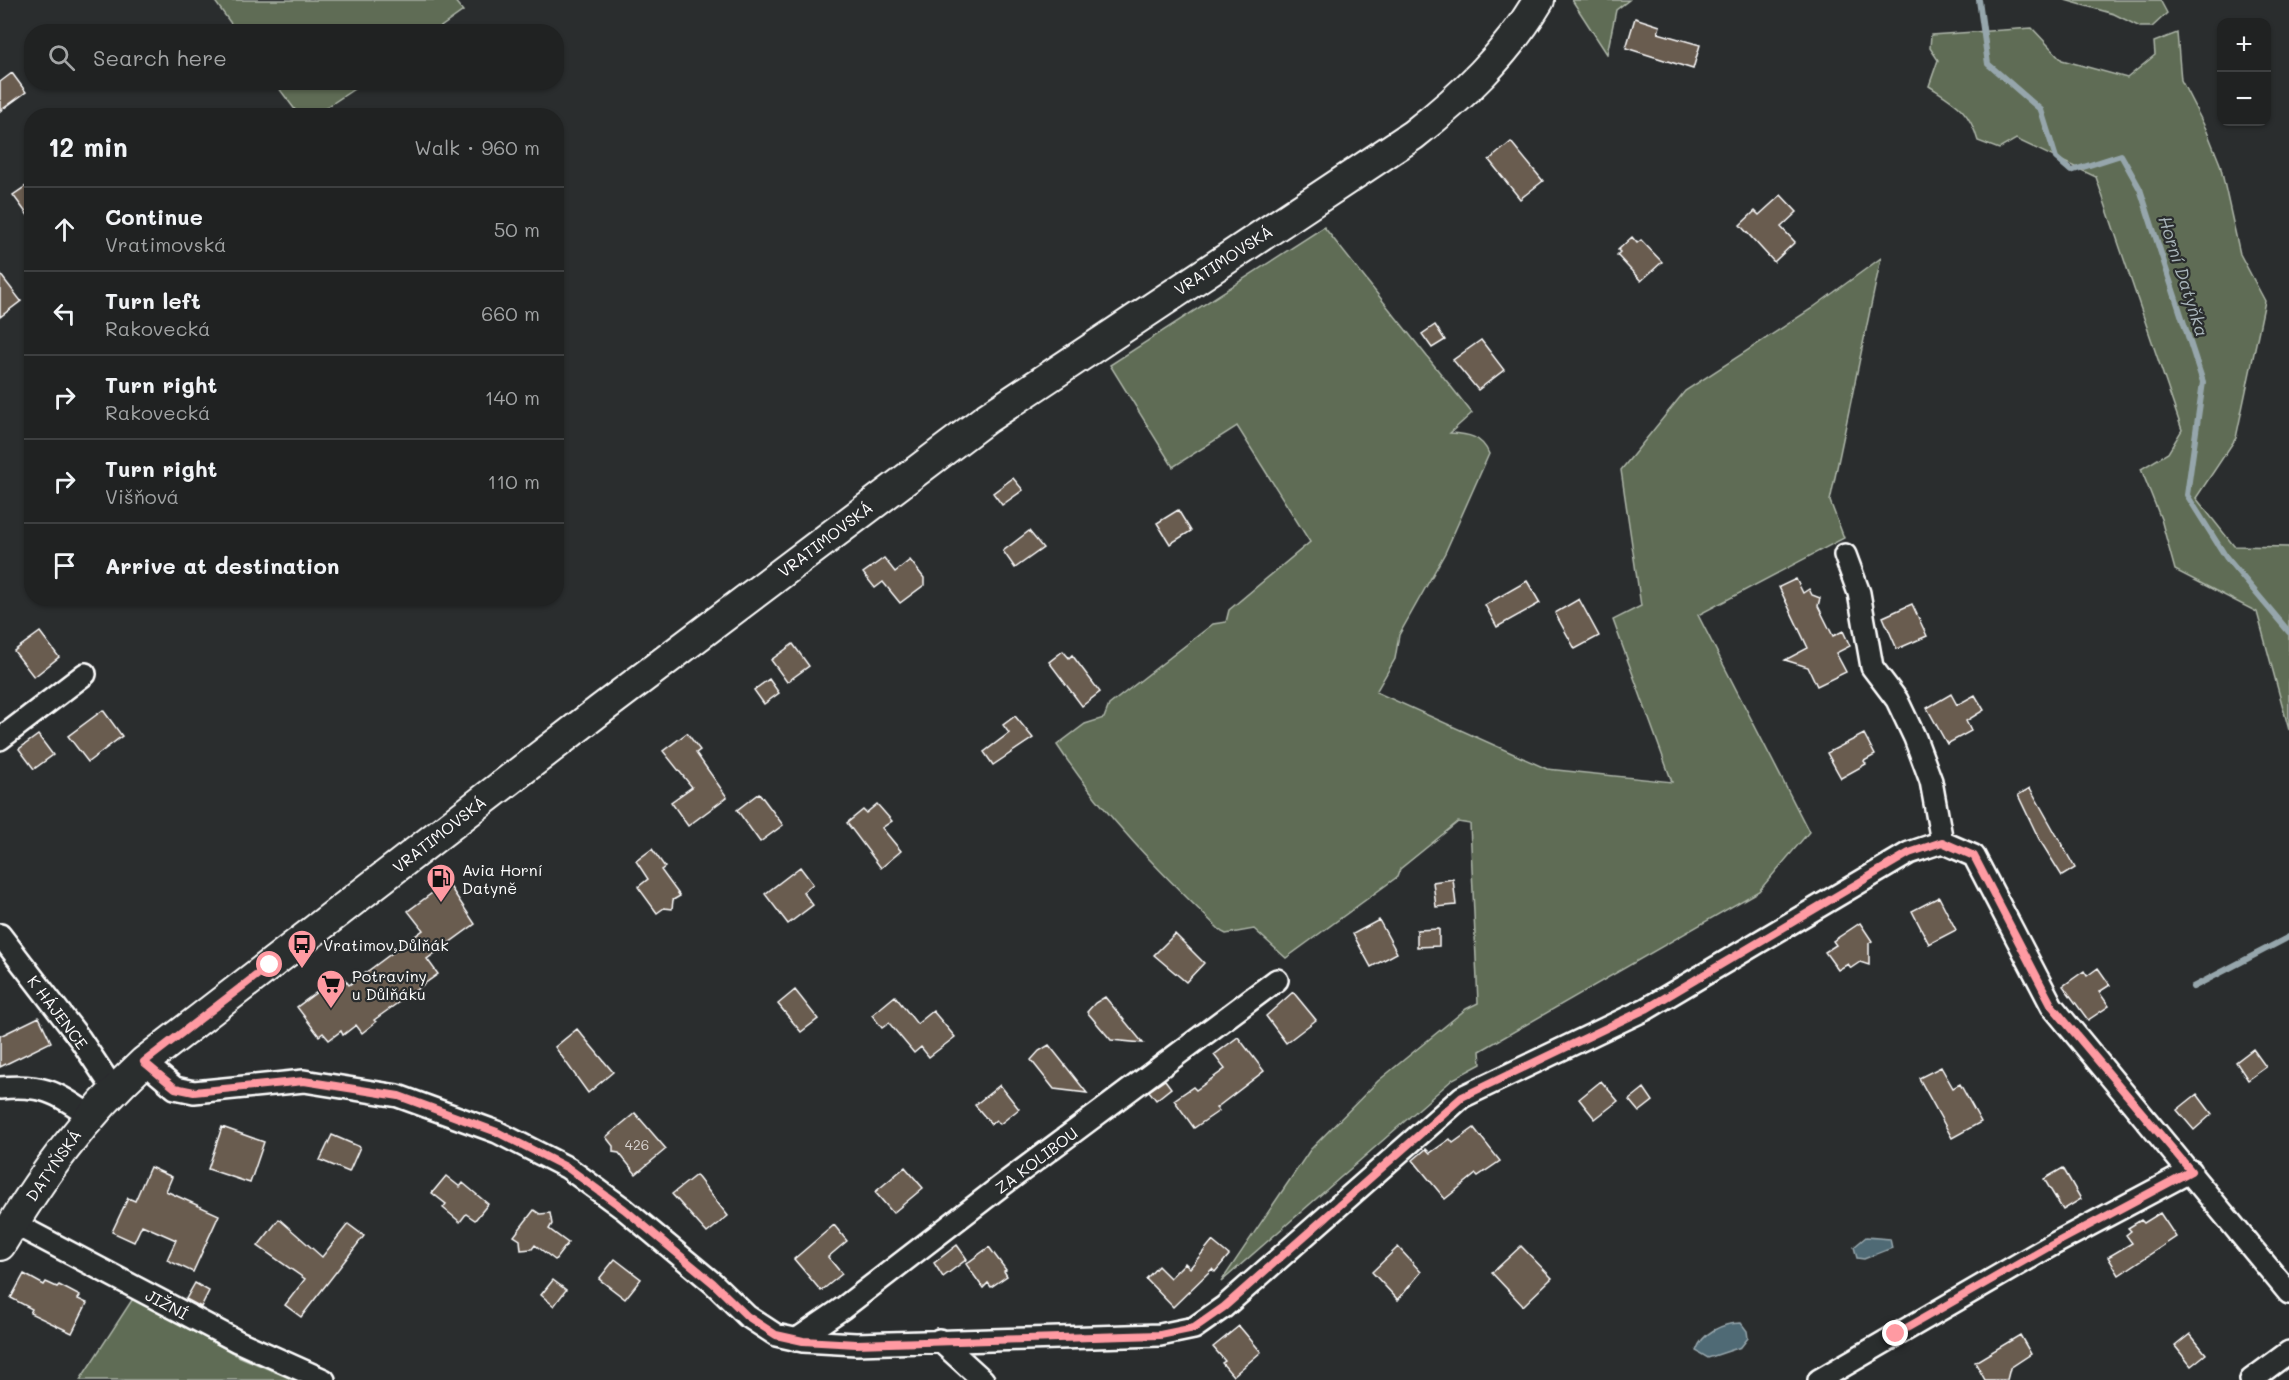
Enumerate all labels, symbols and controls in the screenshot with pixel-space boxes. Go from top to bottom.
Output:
map controls [2217,18,2271,126]
button: + [2217,18,2271,72]
search box [24,24,564,90]
icon: search [45,41,78,74]
text: Search here [93,43,227,72]
button: − [2217,72,2271,126]
text: 12 min [48,130,128,164]
text: Walk · 960 m [414,134,540,160]
text: Continue [105,202,203,231]
icon: ahead [48,213,81,246]
water label: Horní Datyňka [2153,213,2215,339]
text: 50 m [494,216,540,242]
street label: VRATIMOVSKÁ [1170,220,1276,300]
text: Vratimovská [105,231,226,257]
text: Turn left [105,286,201,315]
icon: left [48,297,81,330]
text: 660 m [481,300,540,326]
text: Rakovecká [105,315,211,341]
text: Turn right [105,370,217,399]
icon: right [48,381,81,414]
text: 140 m [485,384,540,410]
text: Rakovecká [105,399,211,425]
text: Turn right [105,454,217,483]
icon: right [48,465,81,498]
text: 110 m [487,468,540,494]
text: Višňová [105,483,179,509]
street label: VRATIMOVSKÁ [774,497,876,581]
icon: arrive [48,549,81,582]
text: Arrive at destination [105,551,340,580]
street label: VRATIMOVSKÁ [388,791,490,877]
place label: Avia Horní Datyně [462,859,543,898]
fuel station icon: Avia Horní Datyně [425,862,457,904]
bus stop icon: Vratimov,Důlňák [286,928,318,970]
place label: Vratimov,Důlňák [323,934,449,955]
route start [256,951,282,977]
place label: Potraviny u Důlňáku [352,965,427,1004]
supermarket icon: Potraviny u Důlňáku [315,968,347,1010]
street label: K HÁJENCE [23,971,93,1053]
street label: ZA KOLIBOU [991,1122,1081,1198]
street label: DATYŇSKÁ [21,1125,85,1205]
house number: 426 [625,1135,649,1154]
street label: JIŽNÍ [142,1284,192,1324]
route end [1882,1320,1908,1346]

